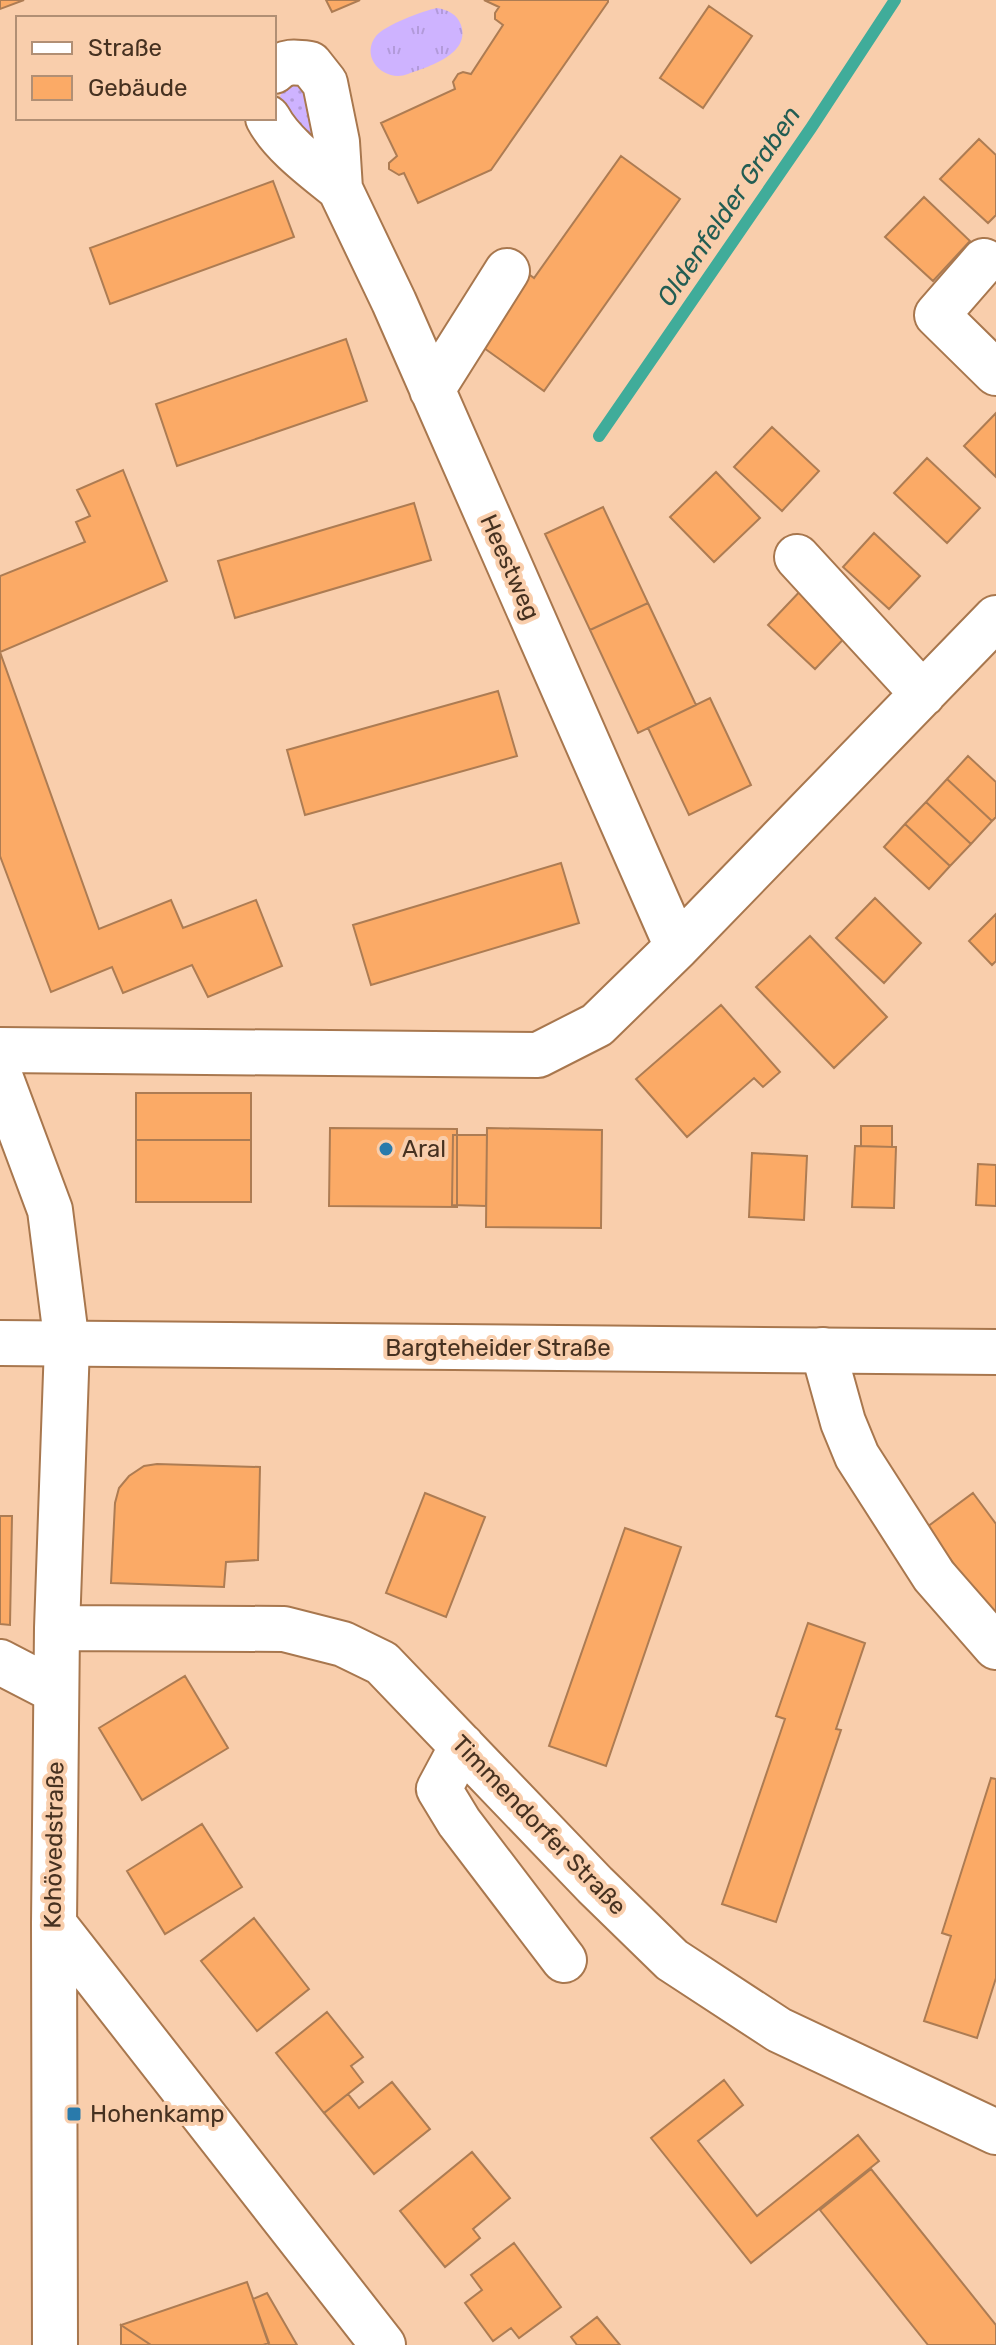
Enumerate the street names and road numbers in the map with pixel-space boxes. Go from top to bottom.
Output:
street label: Heestweg [474,510,546,624]
street label: Bargteheider Straße [385,1334,611,1362]
street label: Timmendorfer Straße [446,1730,632,1920]
street label: Kohövedstraße [39,1761,69,1929]

